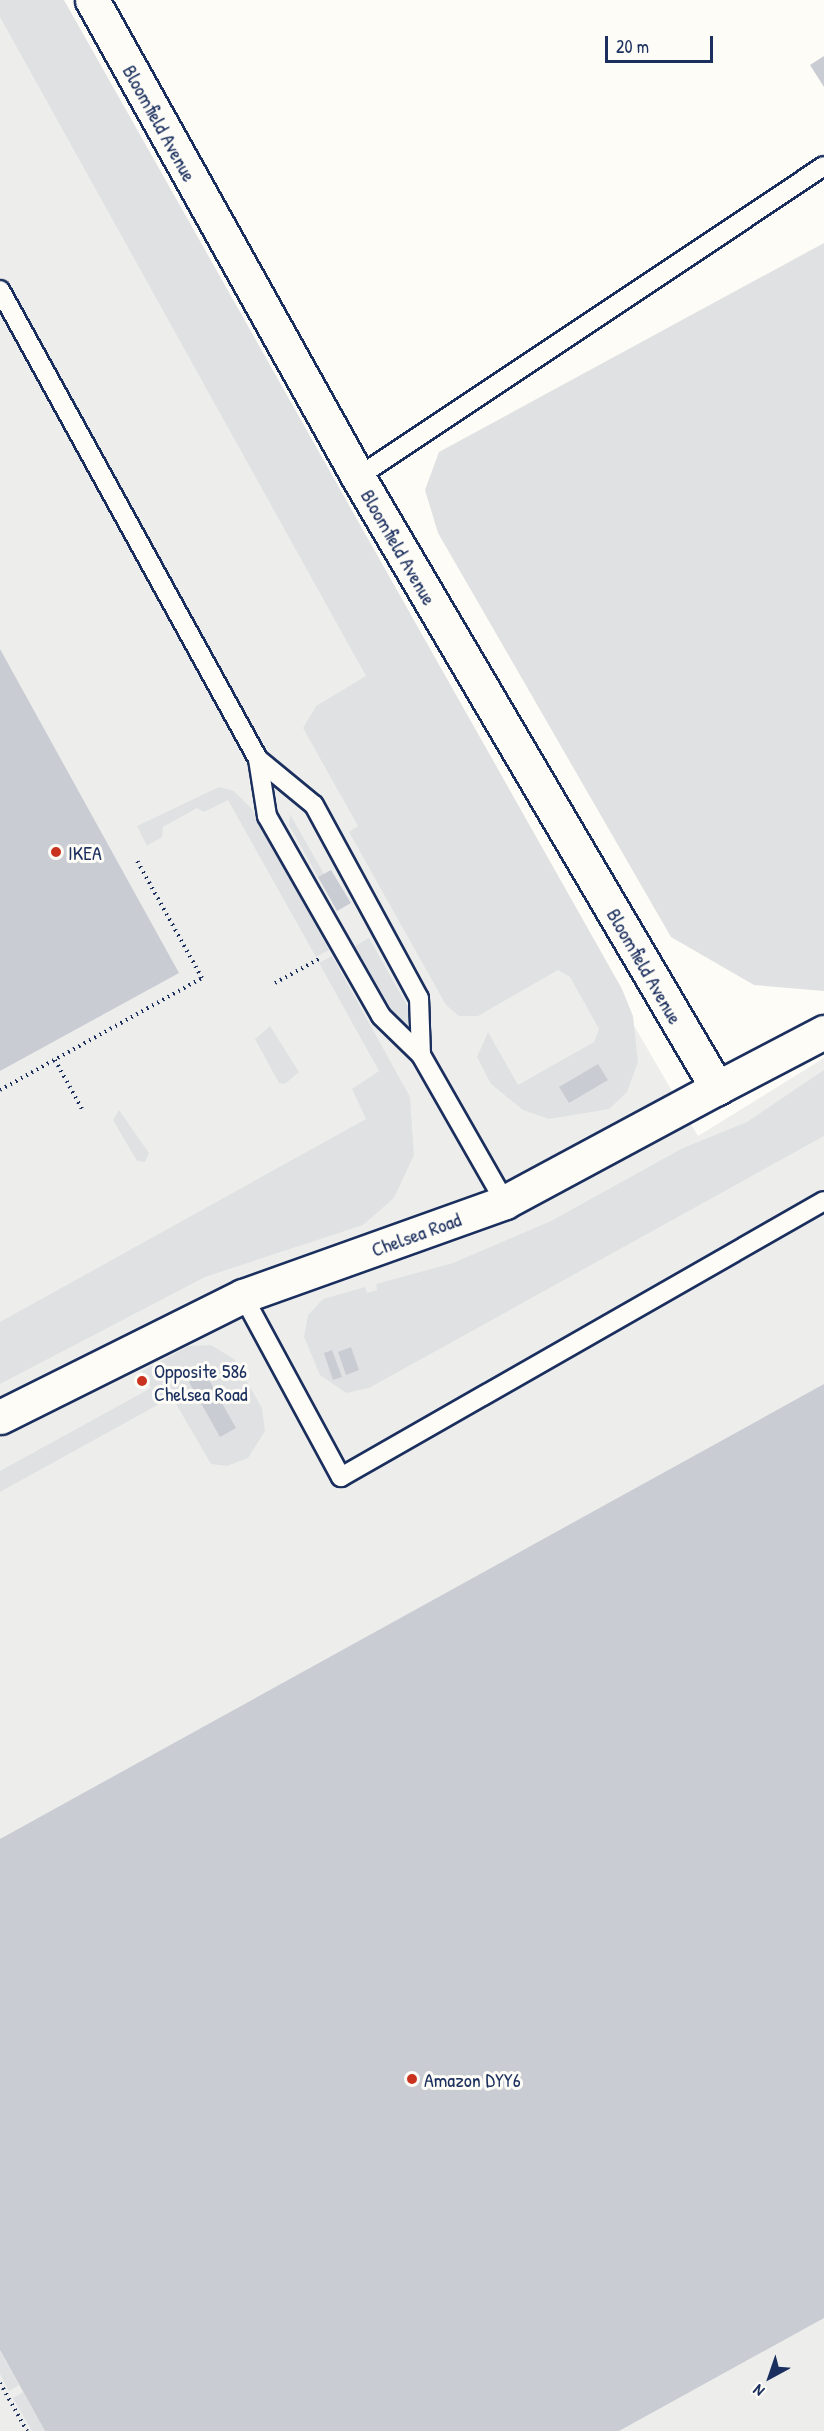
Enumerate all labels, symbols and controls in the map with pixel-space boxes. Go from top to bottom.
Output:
scale bar [608,24,716,62]
text: 20 m [616,34,649,59]
street label: Bloomfield Avenue [118,61,202,185]
street label: Bloomfield Avenue [356,485,442,609]
place label: IKEA [68,840,102,864]
marker: IKEA [49,845,63,859]
street label: Bloomfield Avenue [602,904,688,1028]
street label: Chelsea Road [368,1207,464,1261]
place label: Opposite 586 Chelsea Road [154,1358,248,1405]
marker: Opposite 586 Chelsea Road [135,1374,149,1388]
place label: Amazon DYY6 [424,2067,521,2091]
marker: Amazon DYY6 [405,2072,419,2086]
north arrow [740,2347,800,2407]
text: N [748,2380,769,2402]

